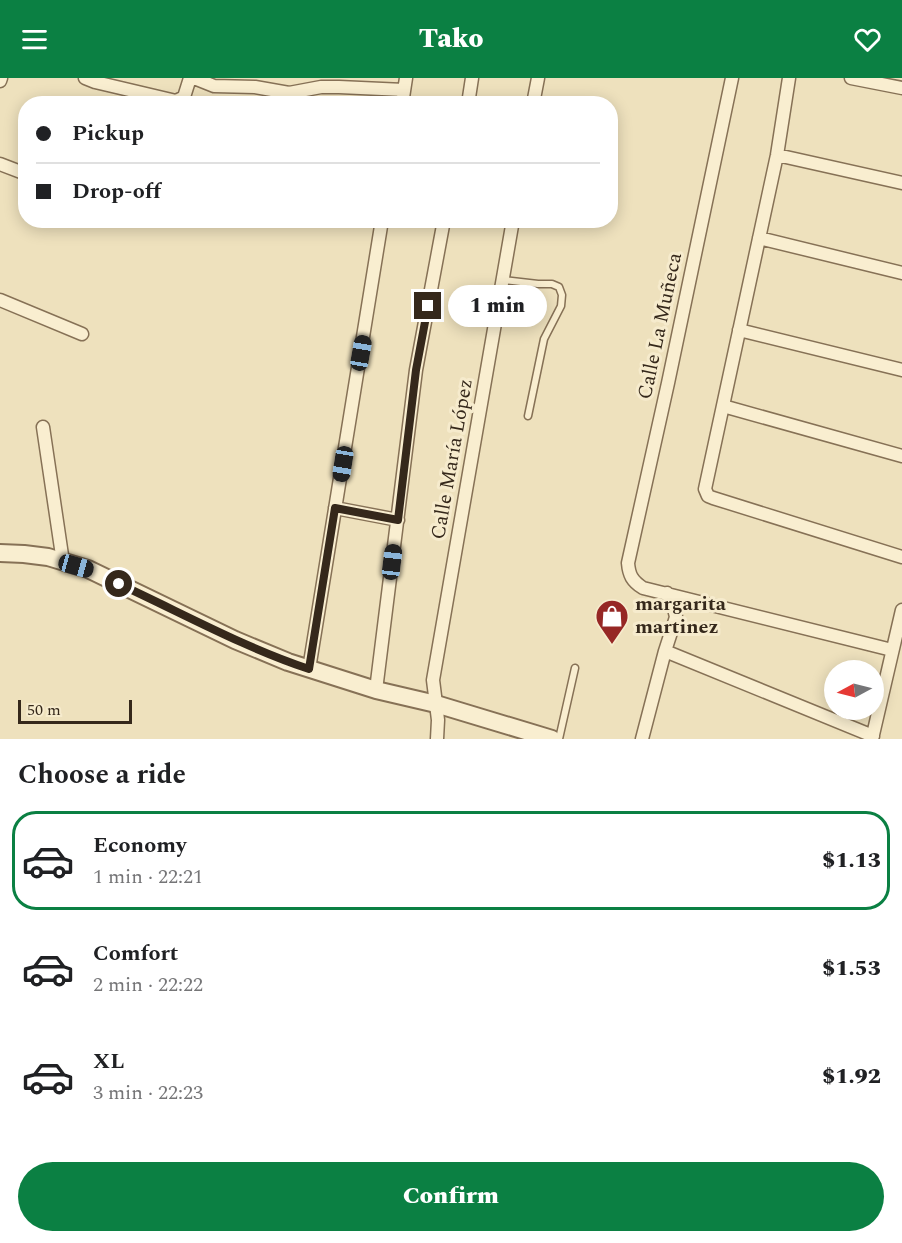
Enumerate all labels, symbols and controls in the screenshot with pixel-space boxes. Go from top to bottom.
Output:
text: Tako [419,18,483,60]
icon: menu [18,23,51,56]
icon: heart [851,23,884,56]
text: Pickup [72,117,144,150]
text: Drop-off [72,175,161,208]
street label: Calle La Muñeca [630,250,690,402]
callout: 1 min [449,285,548,327]
text: 1 min [470,291,525,321]
route end [414,292,441,319]
car [349,334,373,372]
street label: Calle María López [423,376,481,542]
car [331,445,355,483]
car [381,543,403,581]
car [56,552,96,580]
route start [105,570,132,597]
place label: margarita martinez [635,589,727,642]
shop icon: margarita martinez [594,598,630,645]
north arrow [824,660,884,720]
map controls [824,660,884,720]
scale bar [18,697,132,724]
text: 50 m [27,698,61,722]
text: Choose a ride [18,754,186,796]
text: Economy [93,829,186,862]
icon: car [21,834,75,888]
text: $1.13 [822,844,881,877]
text: 1 min · 22:21 [93,862,203,892]
text: Comfort [93,937,178,970]
icon: car [21,942,75,996]
text: $1.53 [822,952,881,985]
text: 2 min · 22:22 [93,970,203,1000]
text: XL [93,1045,124,1078]
icon: car [21,1050,75,1104]
text: $1.92 [822,1060,881,1093]
text: 3 min · 22:23 [93,1078,203,1108]
button: Confirm [18,1162,884,1231]

